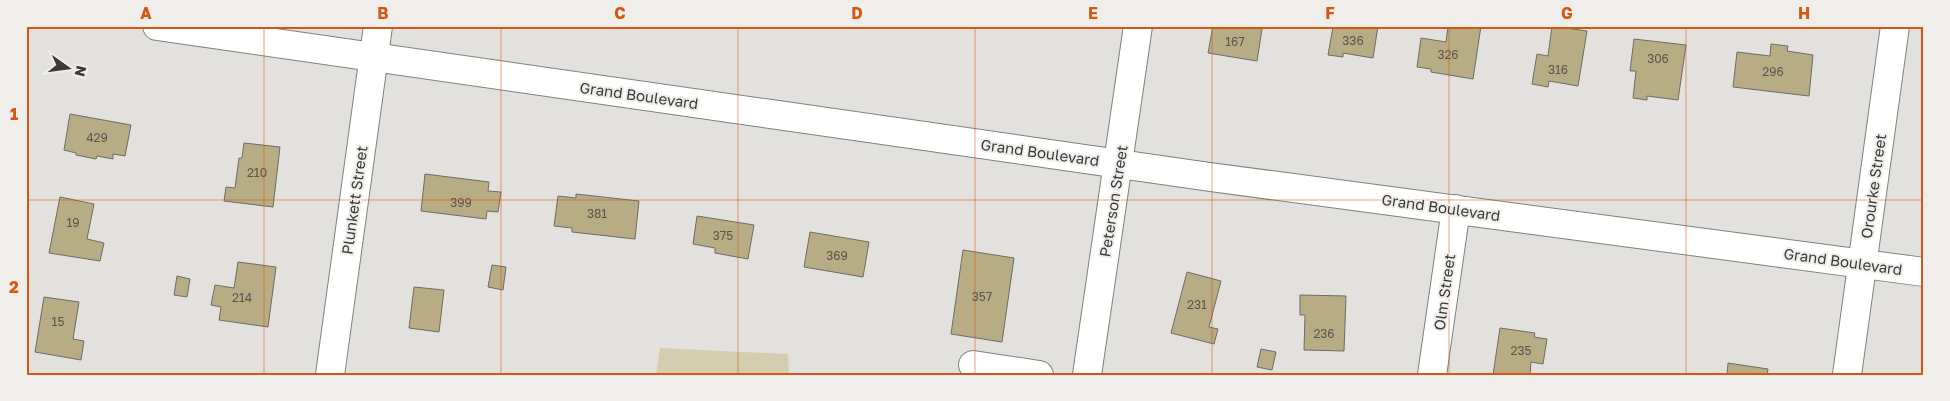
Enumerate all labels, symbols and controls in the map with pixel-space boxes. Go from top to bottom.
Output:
text: A [140,3,152,23]
text: B [377,3,389,23]
text: C [614,3,626,23]
text: D [851,3,863,23]
text: E [1088,3,1098,23]
text: F [1325,3,1335,23]
text: G [1561,3,1573,23]
text: H [1798,3,1810,23]
house number: 336 [1342,33,1364,48]
house number: 167 [1225,34,1245,49]
north arrow [42,42,92,92]
house number: 326 [1437,47,1459,62]
house number: 306 [1647,51,1669,66]
house number: 316 [1548,62,1568,77]
text: N [72,64,91,78]
house number: 296 [1762,64,1784,79]
street label: Grand Boulevard [579,78,699,112]
text: 1 [10,104,18,124]
house number: 429 [86,130,108,145]
street label: Orourke Street [1857,132,1889,240]
street label: Grand Boulevard [980,135,1100,169]
street label: Plunkett Street [337,144,371,256]
street label: Peterson Street [1095,144,1131,258]
house number: 210 [247,165,267,180]
street label: Grand Boulevard [1381,190,1501,224]
house number: 399 [450,195,472,210]
house number: 381 [587,206,607,221]
house number: 19 [66,215,80,230]
house number: 375 [713,228,733,243]
street label: Grand Boulevard [1783,244,1903,278]
house number: 369 [826,248,848,263]
street label: Olm Street [1430,252,1458,332]
text: 2 [9,277,19,297]
house number: 357 [972,289,992,304]
house number: 214 [232,290,252,305]
house number: 231 [1187,297,1207,312]
house number: 15 [52,314,64,329]
house number: 236 [1313,326,1335,341]
house number: 235 [1511,343,1532,358]

